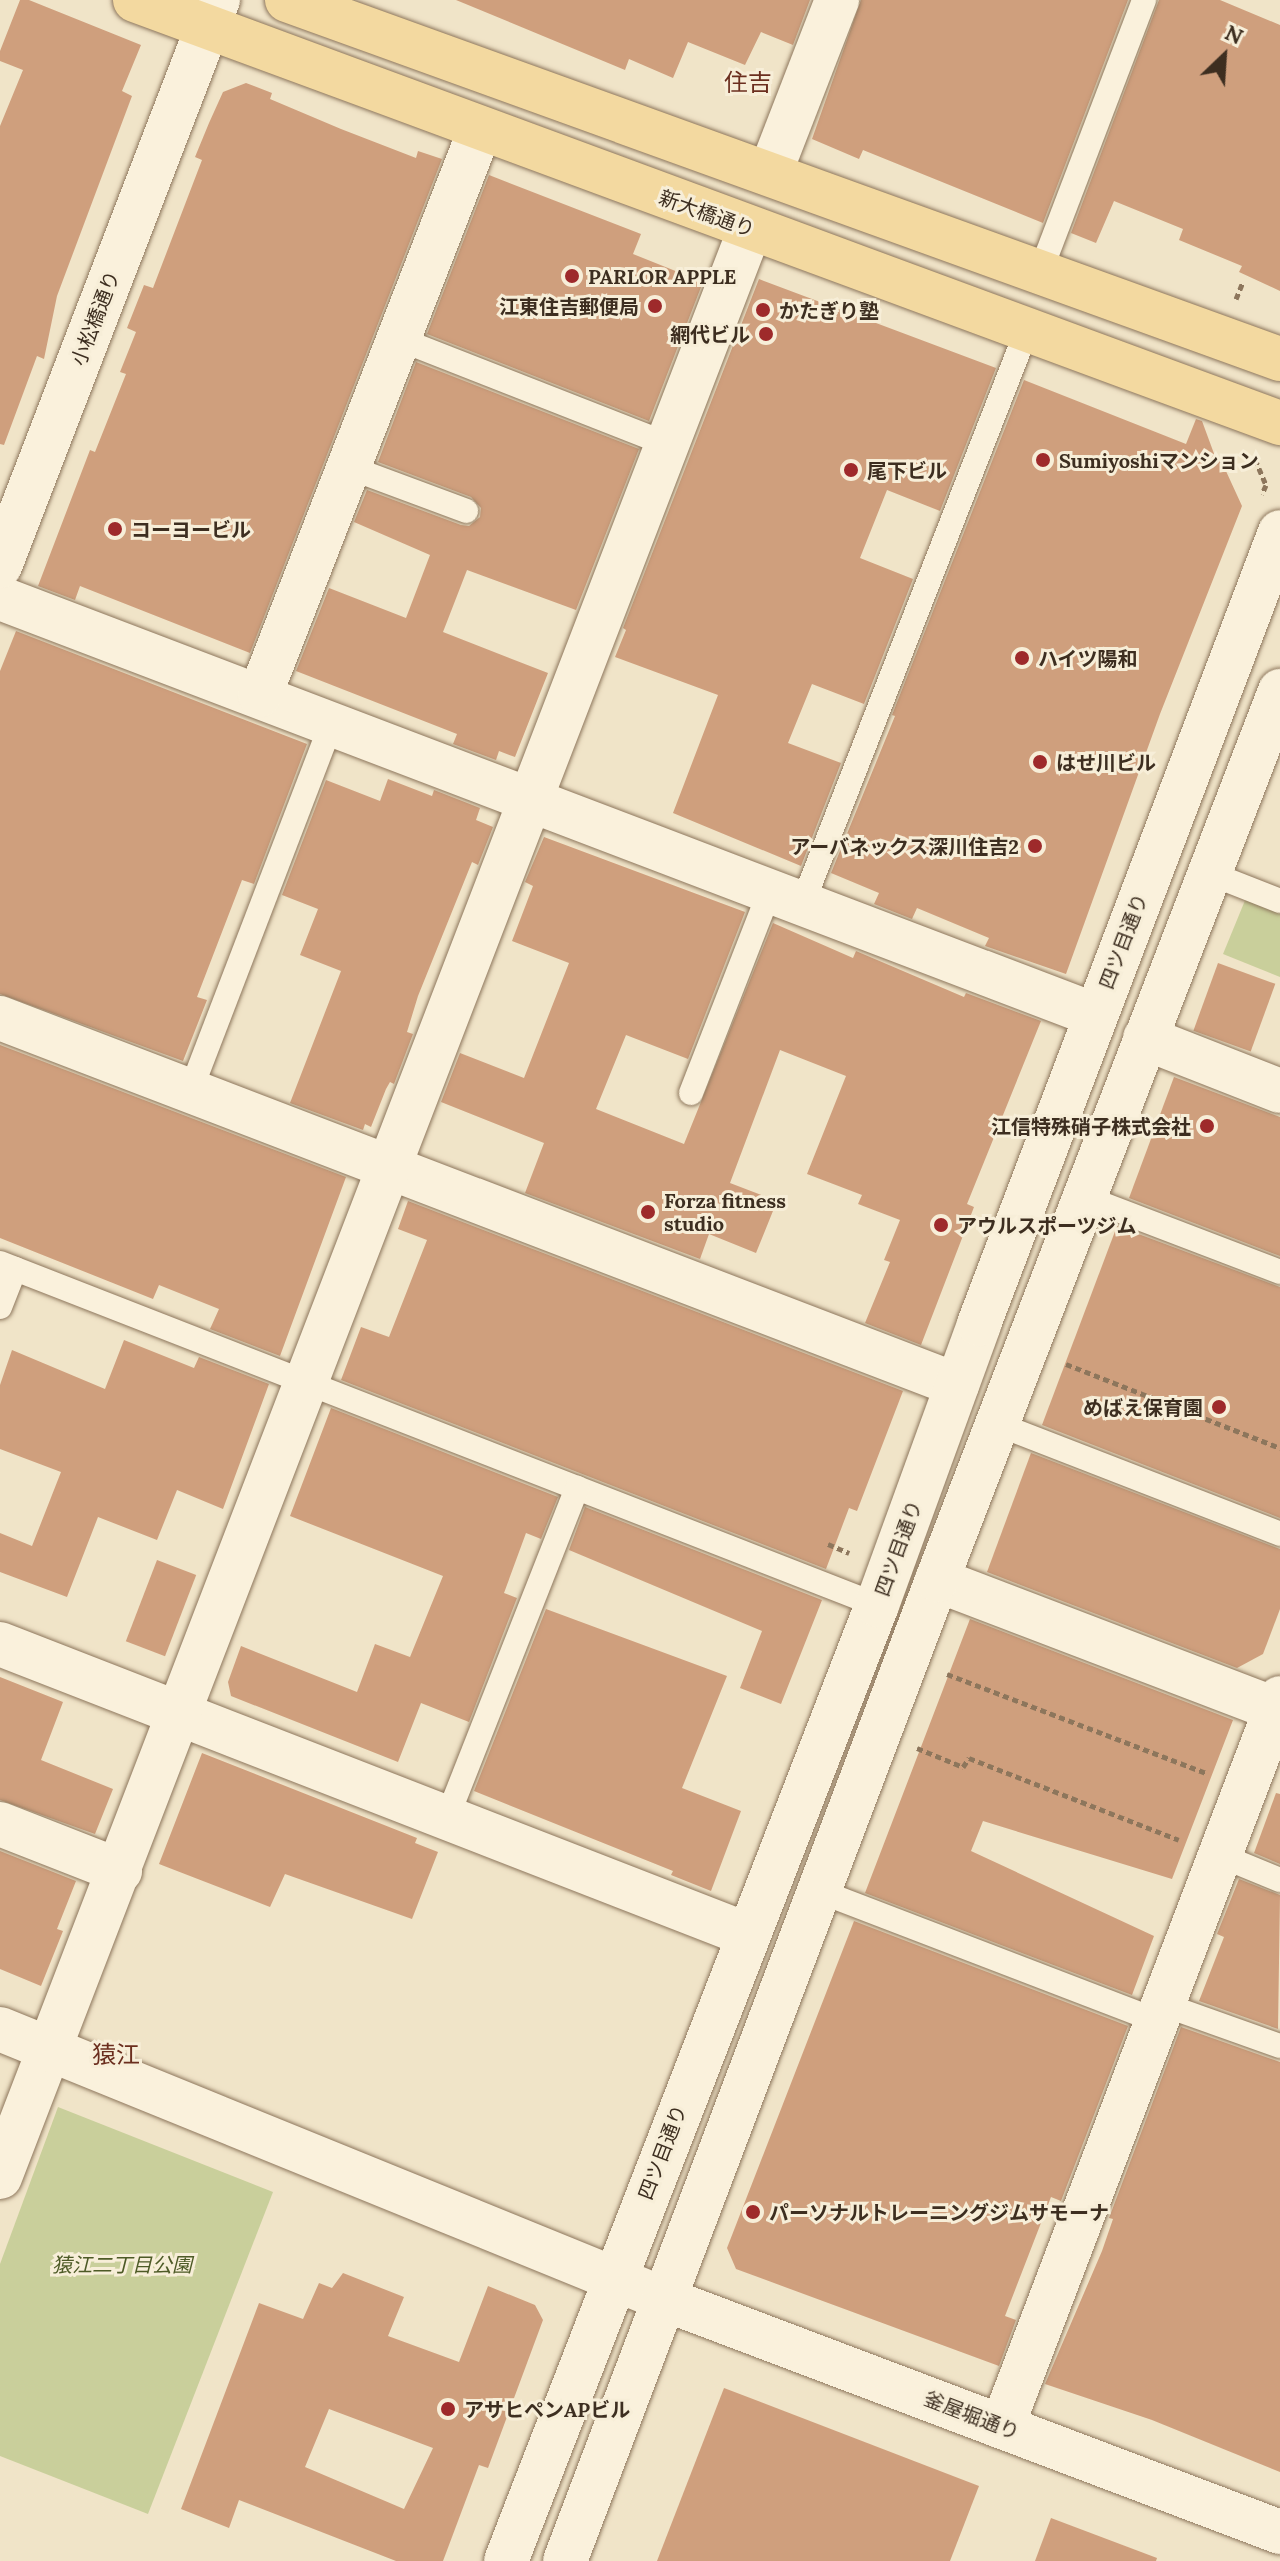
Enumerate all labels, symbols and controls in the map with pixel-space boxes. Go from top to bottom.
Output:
north arrow [1184,16,1264,96]
text: N [1221,18,1248,51]
district label: 住吉 [724,69,772,97]
street label: 新大橋通り [656,185,758,241]
place label: PARLOR APPLE [588,264,736,288]
street label: 小松橋通り [66,267,124,369]
marker: PARLOR APPLE [563,267,581,285]
place label: 江東住吉郵便局 [499,294,639,318]
marker: 江東住吉郵便局 [646,297,664,315]
place label: かたぎり塾 [779,298,879,322]
marker: かたぎり塾 [754,301,772,319]
place label: 網代ビル [670,322,750,346]
marker: 網代ビル [757,325,775,343]
place label: Sumiyoshiマンション [1059,448,1259,472]
marker: Sumiyoshiマンション [1034,451,1052,469]
place label: 尾下ビル [867,458,947,482]
marker: 尾下ビル [842,461,860,479]
place label: コーヨービル [131,517,251,541]
marker: コーヨービル [106,520,124,538]
place label: ハイツ陽和 [1038,646,1138,670]
marker: ハイツ陽和 [1013,649,1031,667]
place label: はせ川ビル [1056,750,1156,774]
marker: はせ川ビル [1031,753,1049,771]
place label: アーバネックス深川住吉2 [790,834,1019,858]
marker: アーバネックス深川住吉2 [1026,837,1044,855]
street label: 四ツ目通り [1094,890,1152,992]
place label: 江信特殊硝子株式会社 [991,1114,1191,1138]
marker: 江信特殊硝子株式会社 [1198,1117,1216,1135]
place label: Forza fitness studio [664,1188,786,1235]
marker: Forza fitness studio [639,1203,657,1221]
place label: アウルスポーツジム [957,1213,1137,1237]
marker: アウルスポーツジム [932,1216,950,1234]
place label: めばえ保育園 [1083,1395,1203,1419]
marker: めばえ保育園 [1210,1398,1228,1416]
street label: 四ツ目通り [870,1497,926,1599]
district label: 猿江 [92,2041,140,2069]
street label: 四ツ目通り [633,2101,691,2203]
place label: パーソナルトレーニングジムサモーナ [769,2200,1109,2224]
marker: パーソナルトレーニングジムサモーナ [744,2203,762,2221]
park label: 猿江二丁目公園 [52,2252,192,2276]
street label: 釜屋堀通り [921,2386,1023,2444]
place label: アサヒペンAPビル [464,2397,630,2421]
marker: アサヒペンAPビル [439,2400,457,2418]

